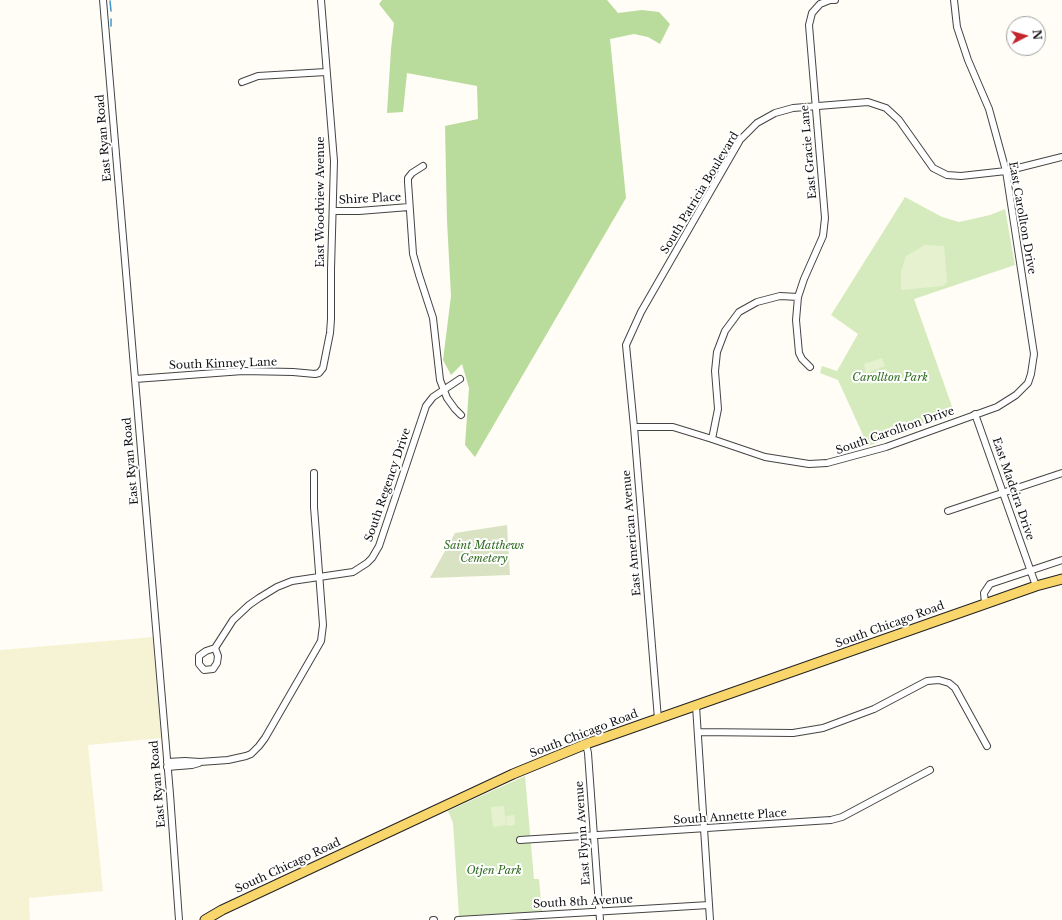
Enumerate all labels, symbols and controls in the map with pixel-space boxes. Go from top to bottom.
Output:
north arrow [1006,16,1046,56]
text: N [1029,29,1044,41]
street label: East Ryan Road [94,94,114,182]
street label: East Gracie Lane [798,104,820,200]
street label: South Patricia Boulevard [658,130,742,256]
street label: East Woodview Avenue [314,136,328,268]
street label: East Carollton Drive [1006,161,1038,275]
street label: Shire Place [338,191,402,207]
street label: South Kinney Lane [169,356,277,372]
park label: Carollton Park [852,371,928,385]
street label: South Carollton Drive [834,405,956,457]
street label: East Ryan Road [121,417,141,505]
street label: South Regency Drive [362,426,414,544]
street label: East Madeira Drive [989,436,1037,542]
street label: East American Avenue [620,469,644,597]
park label: Saint Matthews Cemetery [444,539,524,565]
street label: South Chicago Road [834,599,946,651]
street label: South Chicago Road [528,707,640,761]
street label: East Ryan Road [148,740,168,828]
street label: East Flynn Avenue [573,780,593,886]
street label: South Annette Place [673,806,787,828]
street label: South Chicago Road [233,836,343,896]
park label: Otjen Park [466,864,522,878]
street label: South 8th Avenue [533,893,633,911]

